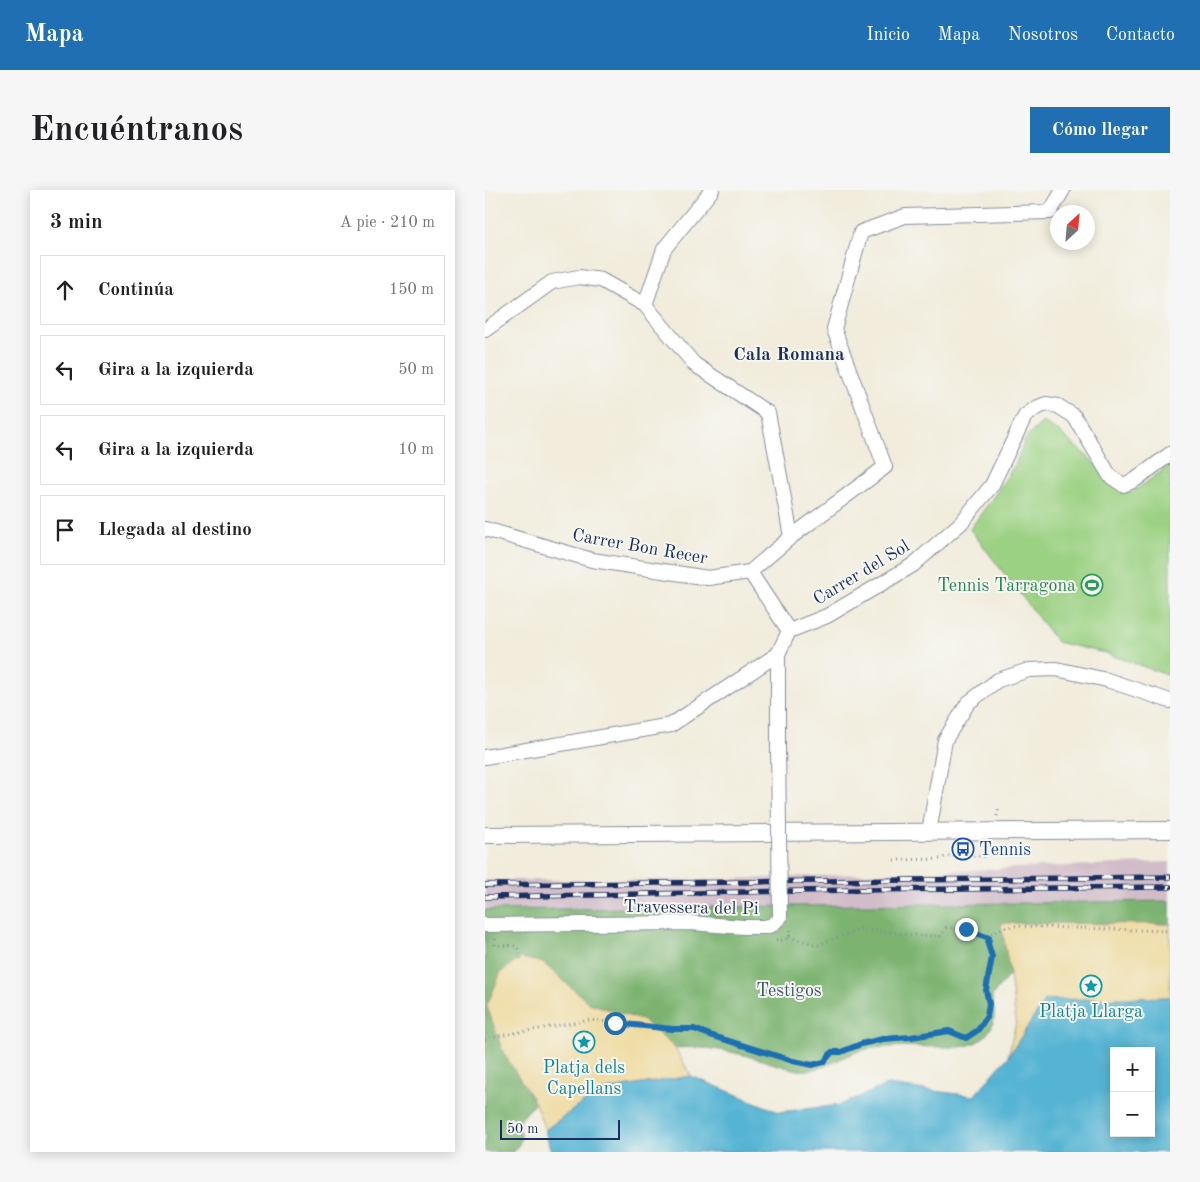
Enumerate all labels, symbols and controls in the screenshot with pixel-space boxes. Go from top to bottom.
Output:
text: Mapa [25,23,84,47]
text: Inicio [867,26,910,44]
text: Mapa [938,26,980,44]
text: Nosotros [1008,26,1078,44]
text: Contacto [1106,26,1175,44]
button: Cómo llegar [1030,107,1170,153]
text: Encuéntranos [30,113,243,148]
north arrow [1050,205,1095,250]
text: 3 min [50,212,103,233]
text: A pie · 210 m [340,215,435,231]
icon: ahead [51,276,79,304]
text: Continúa [98,281,174,300]
text: 150 m [389,282,434,298]
district label: Cala Romana [733,346,845,365]
icon: left [51,356,79,384]
text: Gira a la izquierda [98,361,254,380]
text: 50 m [398,362,434,378]
icon: left [51,436,79,464]
text: Gira a la izquierda [98,441,254,460]
text: 10 m [398,442,434,458]
icon: arrive [51,516,79,544]
text: Llegada al destino [98,521,252,540]
street label: Carrer Bon Recer [571,526,710,568]
street label: Carrer del Sol [810,537,913,609]
sports icon: Tennis Tarragona [1080,573,1104,597]
place label: Tennis Tarragona [937,577,1076,595]
bus stop icon: Tennis [951,837,975,861]
place label: Tennis [979,841,1031,859]
street label: Travessera del Pi [623,898,759,918]
route end [955,918,978,941]
place icon: Platja Llarga [1079,974,1103,998]
park label: Testigos [756,982,822,1000]
place label: Platja Llarga [1039,1003,1143,1021]
route start [604,1012,627,1035]
place icon: Platja dels Capellans [572,1030,596,1054]
map controls [1110,1047,1155,1137]
button: + [1110,1047,1155,1092]
place label: Platja dels Capellans [543,1059,625,1098]
button: − [1110,1092,1155,1137]
scale bar [500,1117,620,1140]
text: 50 m [507,1122,538,1136]

